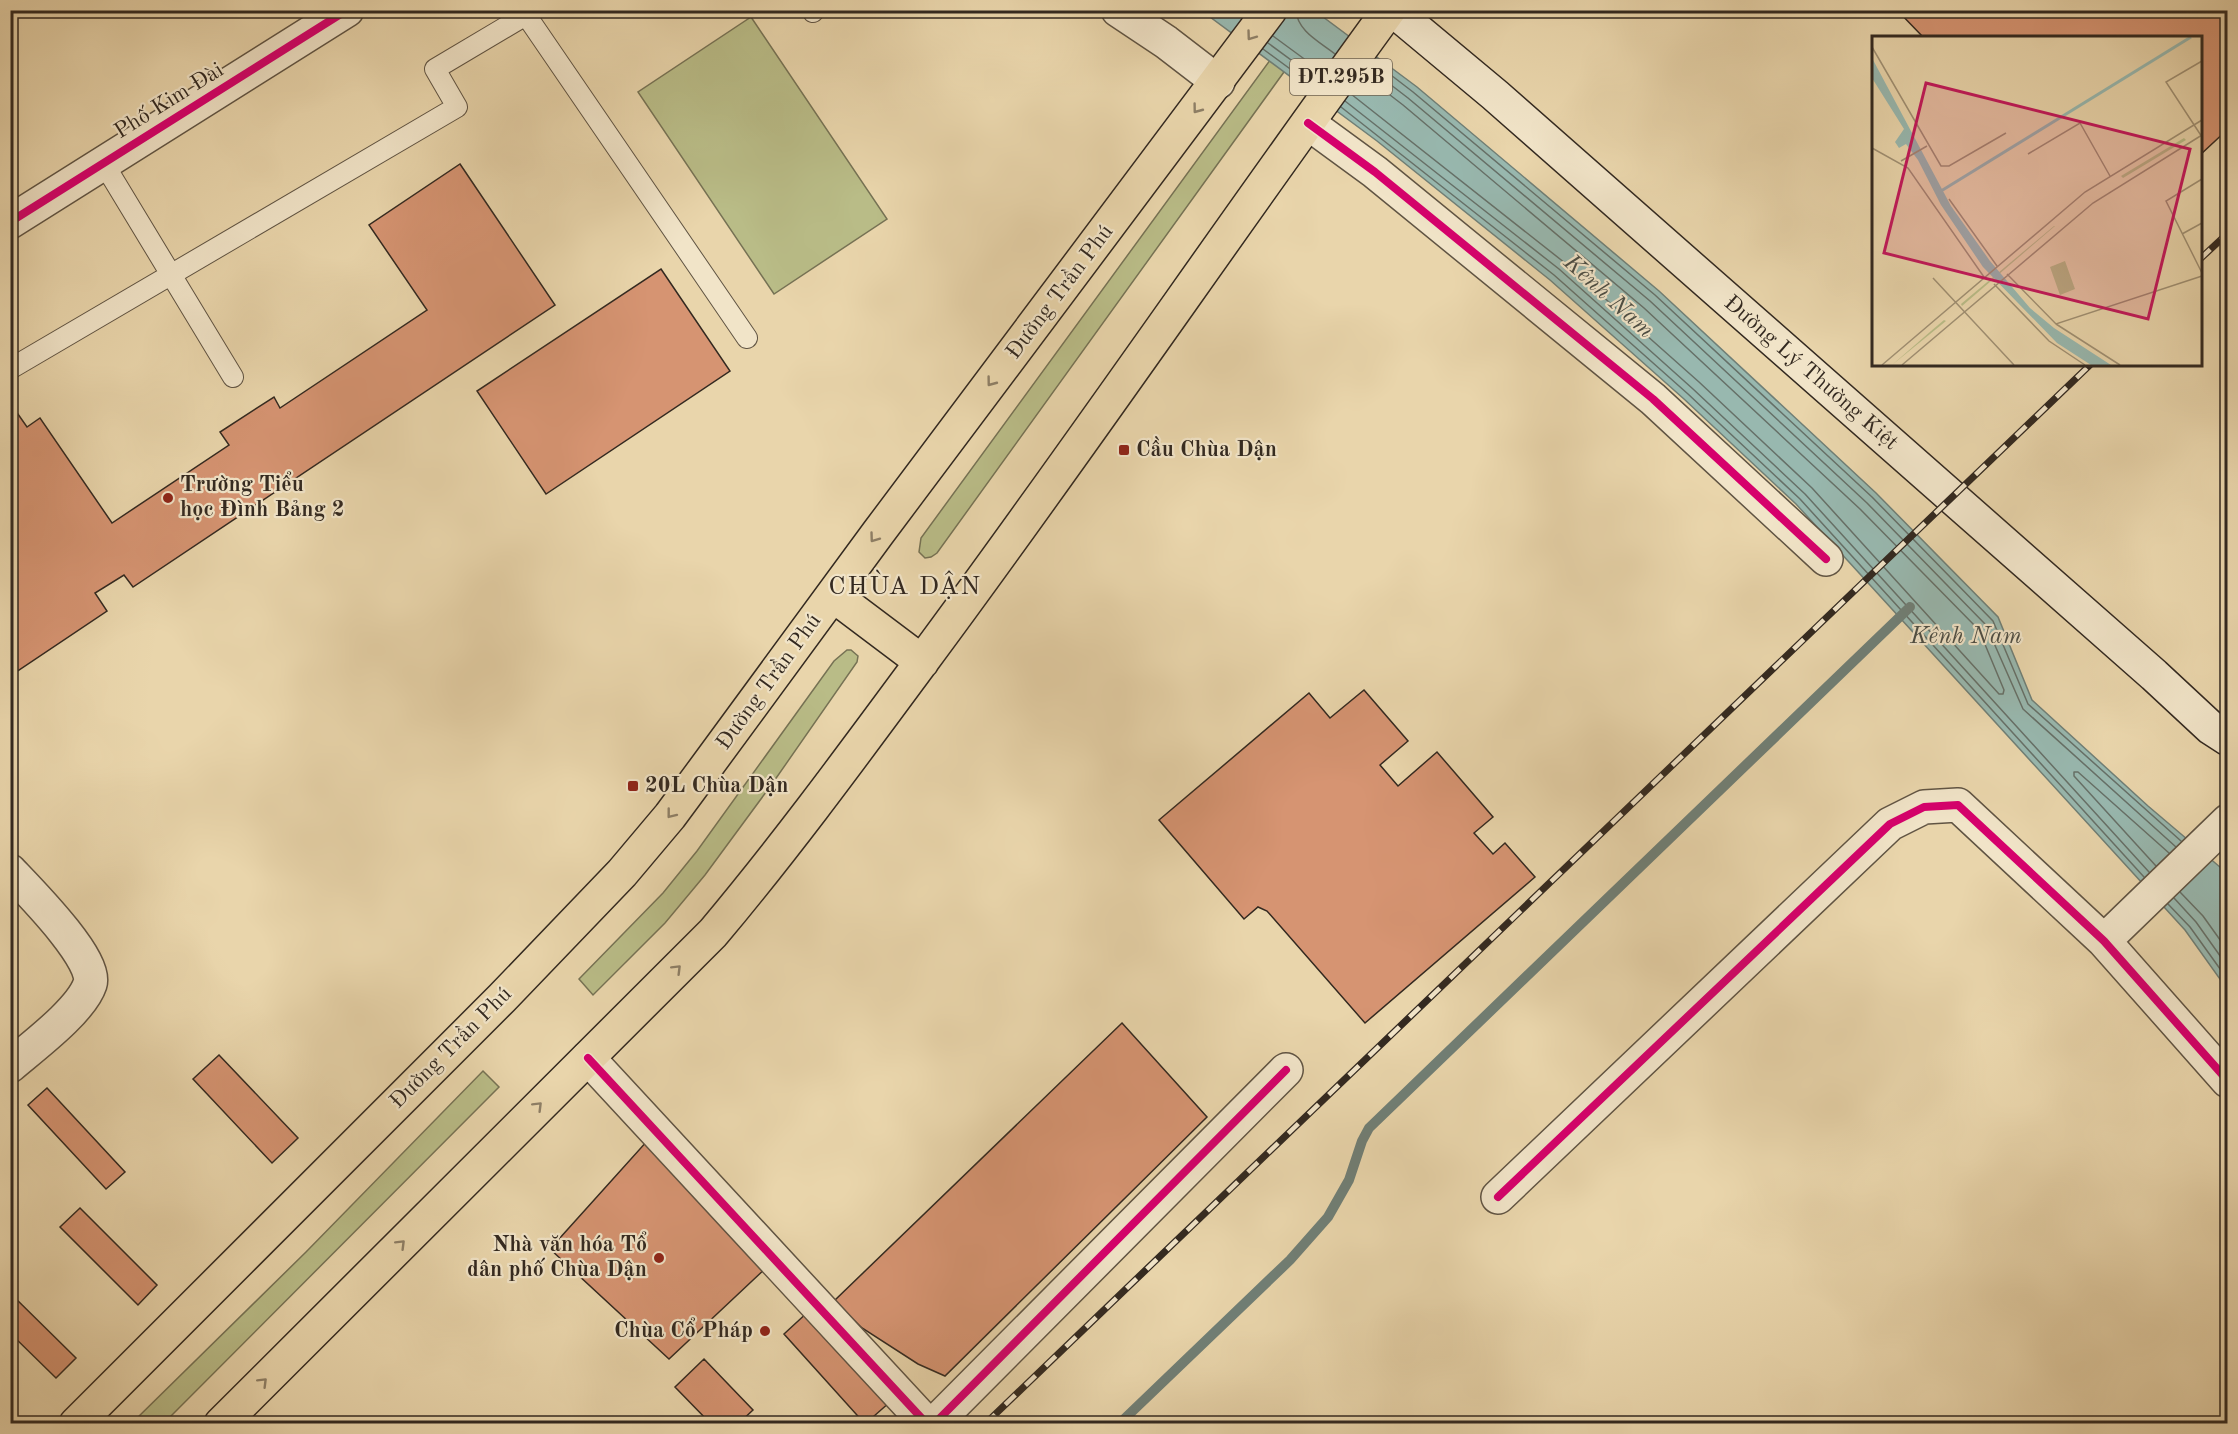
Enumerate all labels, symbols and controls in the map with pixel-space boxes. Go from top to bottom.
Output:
one-way arrow [1247,30,1258,41]
inset map [1872,36,2202,366]
street label: Phố Kim Đài [111,59,227,143]
road number: ĐT.295B [1290,59,1392,95]
one-way arrow [1194,103,1205,114]
street label: Đường Trần Phú [1002,220,1118,363]
water label: Kênh Nam [1558,250,1658,343]
street label: Đường Lý Thường Kiệt [1720,292,1902,454]
one-way arrow [988,376,999,387]
place label: Cầu Chùa Dận [1136,436,1277,461]
marker: Cầu Chùa Dận [1117,443,1131,457]
place label: Trường Tiểu học Đình Bảng 2 [180,471,345,521]
marker: Trường Tiểu học Đình Bảng 2 [161,491,175,505]
one-way arrow [870,532,881,543]
district label: CHÙA DẬN [828,569,982,600]
street label: Đường Trần Phú [712,609,826,754]
water label: Kênh Nam [1909,625,2022,649]
place label: 20L Chùa Dận [645,775,788,797]
marker: 20L Chùa Dận [626,779,640,793]
one-way arrow [668,807,679,818]
one-way arrow [670,965,680,976]
street label: Đường Trần Phú [385,982,516,1113]
one-way arrow [530,1102,541,1113]
place label: Nhà văn hóa Tổ dân phố Chùa Dận [467,1231,647,1281]
one-way arrow [393,1241,404,1252]
marker: Nhà văn hóa Tổ dân phố Chùa Dận [652,1251,666,1265]
place label: Chùa Cổ Pháp [614,1317,753,1342]
marker: Chùa Cổ Pháp [758,1324,772,1338]
one-way arrow [255,1379,266,1390]

